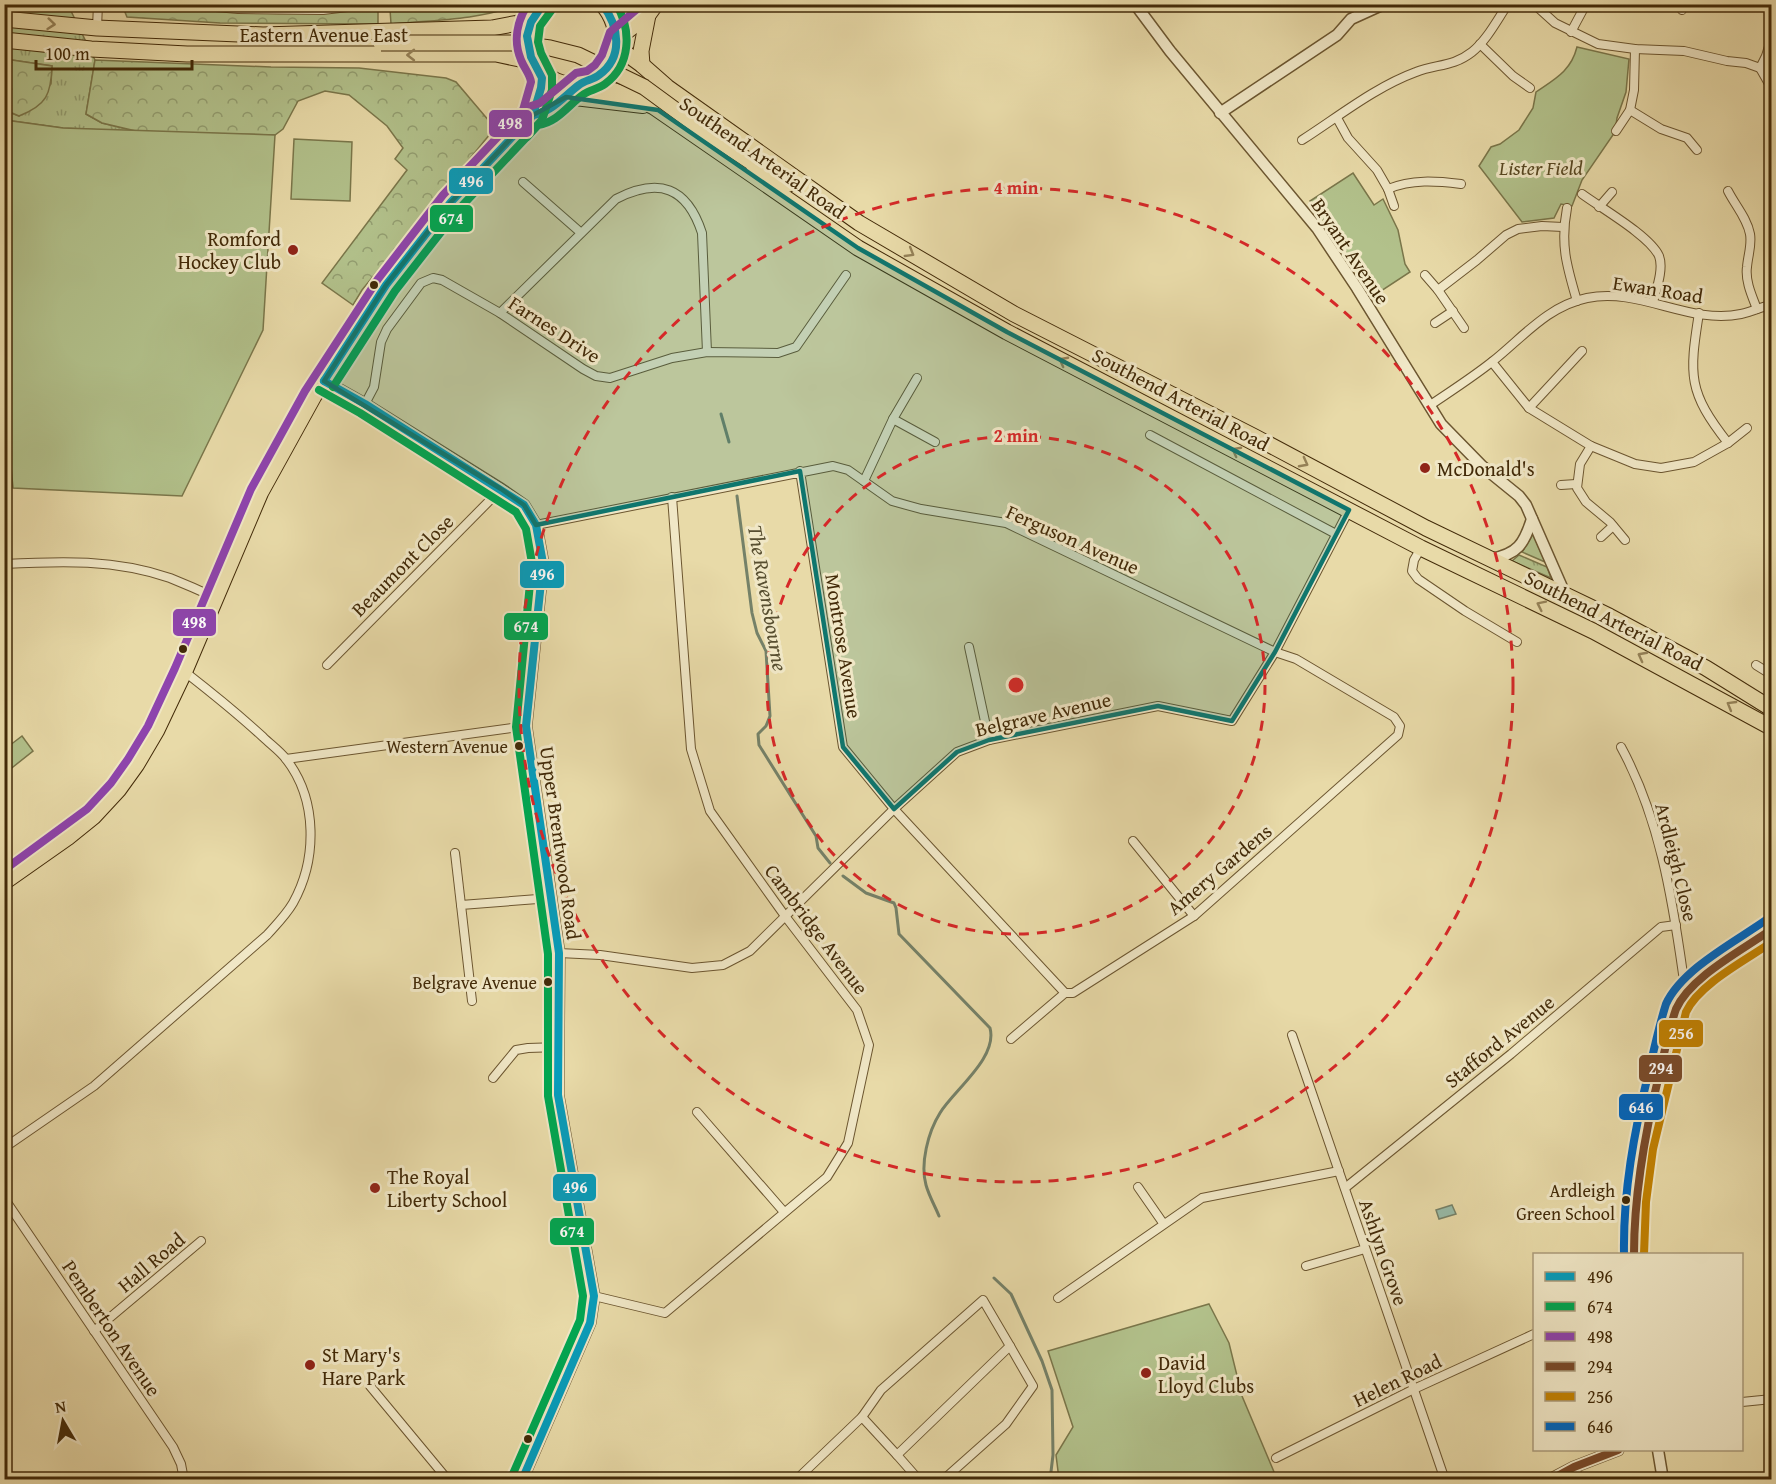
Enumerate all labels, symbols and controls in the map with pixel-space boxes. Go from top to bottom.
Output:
one-way arrow [46,17,55,30]
street label: Eastern Avenue East [240,20,408,49]
scale bar [36,33,192,71]
text: 100 m [45,40,90,67]
one-way arrow [407,49,416,61]
street label: Southend Arterial Road [674,89,852,225]
line badge: 498 [488,109,533,138]
text: 498 [498,111,522,135]
park label: Lister Field [1498,153,1583,182]
line badge: 496 [448,167,494,195]
text: 496 [459,169,483,193]
text: 4 min [994,174,1039,201]
street label: Bryant Avenue [1305,192,1397,310]
line badge: 674 [429,204,474,233]
text: 674 [439,206,463,230]
place label: Romford Hockey Club [178,224,281,276]
marker: Romford Hockey Club [286,243,300,257]
one-way arrow [904,245,914,257]
street label: Ewan Road [1611,268,1706,310]
unlabelled marker [368,279,380,291]
street label: Farnes Drive [503,288,607,370]
street label: Southend Arterial Road [1087,340,1275,458]
one-way arrow [1058,357,1069,368]
text: 2 min [994,422,1039,449]
one-way arrow [1231,447,1242,458]
place label: McDonald's [1437,454,1535,483]
one-way arrow [1297,456,1308,467]
marker: McDonald's [1418,461,1432,475]
street label: Ferguson Avenue [1002,497,1144,581]
street label: Beaumont Close [344,507,460,623]
water label: The Ravensbourne [740,523,796,673]
line badge: 496 [519,560,565,589]
text: 496 [530,562,554,586]
street label: Southend Arterial Road [1520,562,1709,678]
street label: Montrose Avenue [818,572,870,720]
one-way arrow [1536,601,1547,613]
line badge: 498 [172,608,217,637]
text: 498 [182,610,206,634]
line badge: 674 [503,612,549,641]
text: 674 [514,614,538,638]
unlabelled marker [177,643,189,655]
one-way arrow [1638,652,1648,663]
centre of rings [1006,675,1026,695]
street label: Belgrave Avenue [972,684,1114,744]
one-way arrow [1727,701,1737,712]
place label: Western Avenue [386,733,508,760]
marker: Western Avenue [513,740,525,752]
street label: Upper Brentwood Road [533,744,589,942]
street label: Ardleigh Close [1648,800,1706,924]
street label: Amery Gardens [1160,816,1278,922]
street label: Cambridge Avenue [758,858,876,1000]
place label: Belgrave Avenue [413,969,537,996]
marker: Belgrave Avenue [542,976,554,988]
street label: Stafford Avenue [1438,988,1560,1094]
line badge: 256 [1658,1019,1704,1048]
text: 256 [1669,1021,1693,1045]
line badge: 294 [1638,1054,1683,1083]
text: 294 [1649,1056,1673,1080]
line badge: 646 [1618,1093,1664,1121]
text: 646 [1629,1095,1653,1119]
place label: The Royal Liberty School [387,1162,508,1214]
line badge: 496 [552,1173,597,1202]
text: 496 [563,1175,587,1199]
place label: Ardleigh Green School [1516,1177,1615,1227]
marker: The Royal Liberty School [368,1181,382,1195]
marker: Ardleigh Green School [1620,1194,1632,1206]
street label: Ashlyn Grove [1352,1195,1416,1309]
line badge: 674 [549,1217,595,1246]
text: 674 [560,1219,584,1243]
street label: Hall Road [111,1225,191,1299]
legend [1533,1253,1743,1451]
street label: Pemberton Avenue [56,1254,168,1402]
text: 496 [1587,1263,1613,1290]
text: 674 [1587,1293,1613,1320]
text: 498 [1587,1323,1613,1350]
place label: St Mary's Hare Park [322,1340,406,1392]
street label: Helen Road [1348,1346,1446,1414]
place label: David Lloyd Clubs [1158,1348,1254,1400]
text: 294 [1587,1353,1613,1380]
marker: St Mary's Hare Park [303,1358,317,1372]
marker: David Lloyd Clubs [1139,1366,1153,1380]
text: 256 [1587,1383,1613,1410]
north arrow [33,1391,93,1451]
text: N [53,1393,68,1419]
text: 646 [1587,1413,1613,1440]
unlabelled marker [522,1433,534,1445]

